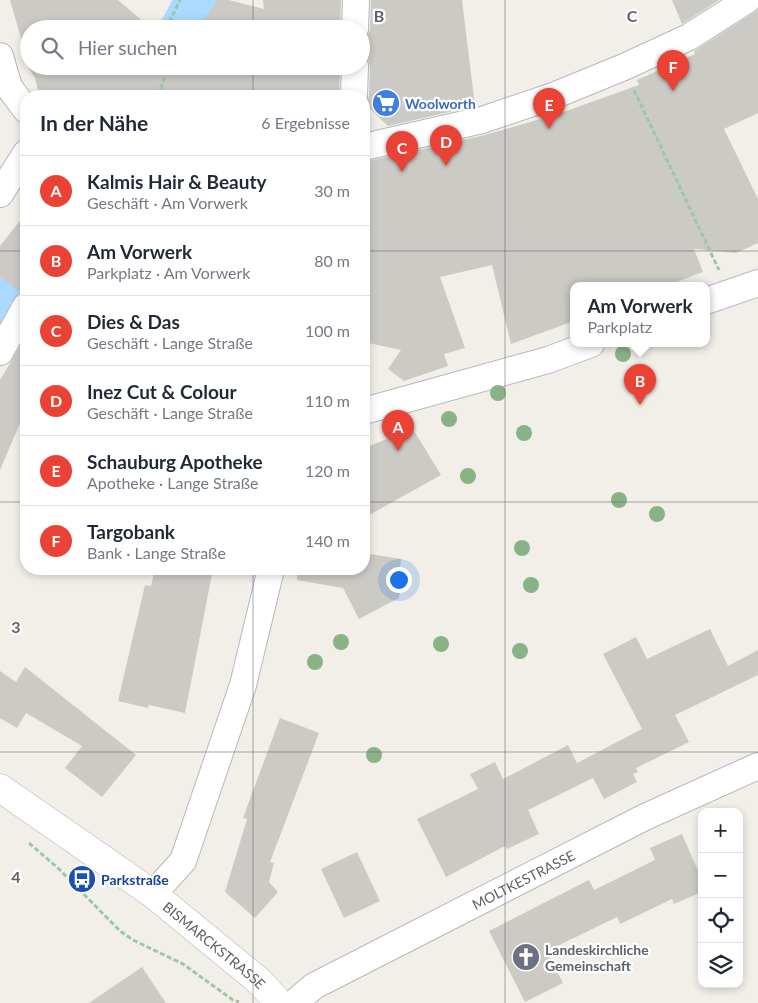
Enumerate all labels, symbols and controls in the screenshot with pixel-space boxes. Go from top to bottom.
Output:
text: B [374,6,384,25]
text: C [627,6,638,25]
search box [20,20,370,75]
icon: search [38,34,66,62]
text: Hier suchen [78,36,177,59]
pin: F [657,50,689,91]
supermarket icon: Woolworth [371,88,401,118]
pin: E [533,88,565,129]
place label: Woolworth [405,95,476,112]
text: In der Nähe [40,110,148,135]
text: 6 Ergebnisse [261,113,350,132]
pin: D [430,125,462,166]
pin: C [386,131,418,172]
text: Kalmis Hair & Beauty [87,170,267,193]
text: A [50,181,62,200]
text: 30 m [314,181,350,200]
text: Geschäft · Am Vorwerk [87,193,248,212]
text: Am Vorwerk [87,240,192,263]
text: B [51,251,61,270]
text: 80 m [314,251,350,270]
text: Parkplatz · Am Vorwerk [87,263,251,282]
popup [570,282,710,347]
text: Am Vorwerk [587,294,693,317]
text: Dies & Das [87,310,180,333]
text: Parkplatz [587,317,652,336]
text: C [51,321,61,340]
text: 100 m [305,321,350,340]
text: Geschäft · Lange Straße [87,333,253,352]
pin: B [624,364,656,405]
text: Inez Cut & Colour [87,380,237,403]
text: D [50,391,62,410]
text: 110 m [305,391,350,410]
text: Geschäft · Lange Straße [87,403,253,422]
pin: A [382,410,414,451]
text: Schauburg Apotheke [87,450,263,473]
text: E [51,461,61,480]
text: 120 m [305,461,350,480]
text: Apotheke · Lange Straße [87,473,259,492]
text: Targobank [87,520,175,543]
text: F [51,531,61,550]
text: 140 m [305,531,350,550]
text: Bank · Lange Straße [87,543,226,562]
your location [386,567,412,593]
text: 3 [11,617,21,636]
map controls [698,808,743,988]
button: + [698,808,743,853]
street label: MOLTKESTRASSE [469,846,577,913]
button: − [698,853,743,898]
bus stop icon: Parkstraße [67,864,97,894]
text: 4 [11,867,21,886]
place label: Parkstraße [101,871,169,888]
street label: BISMARCKSTRASSE [160,898,270,992]
button: locate [698,898,743,943]
place label: Landeskirchliche Gemeinschaft [545,941,649,974]
church icon: Landeskirchliche Gemeinschaft [511,942,541,972]
button: layers [698,943,743,988]

